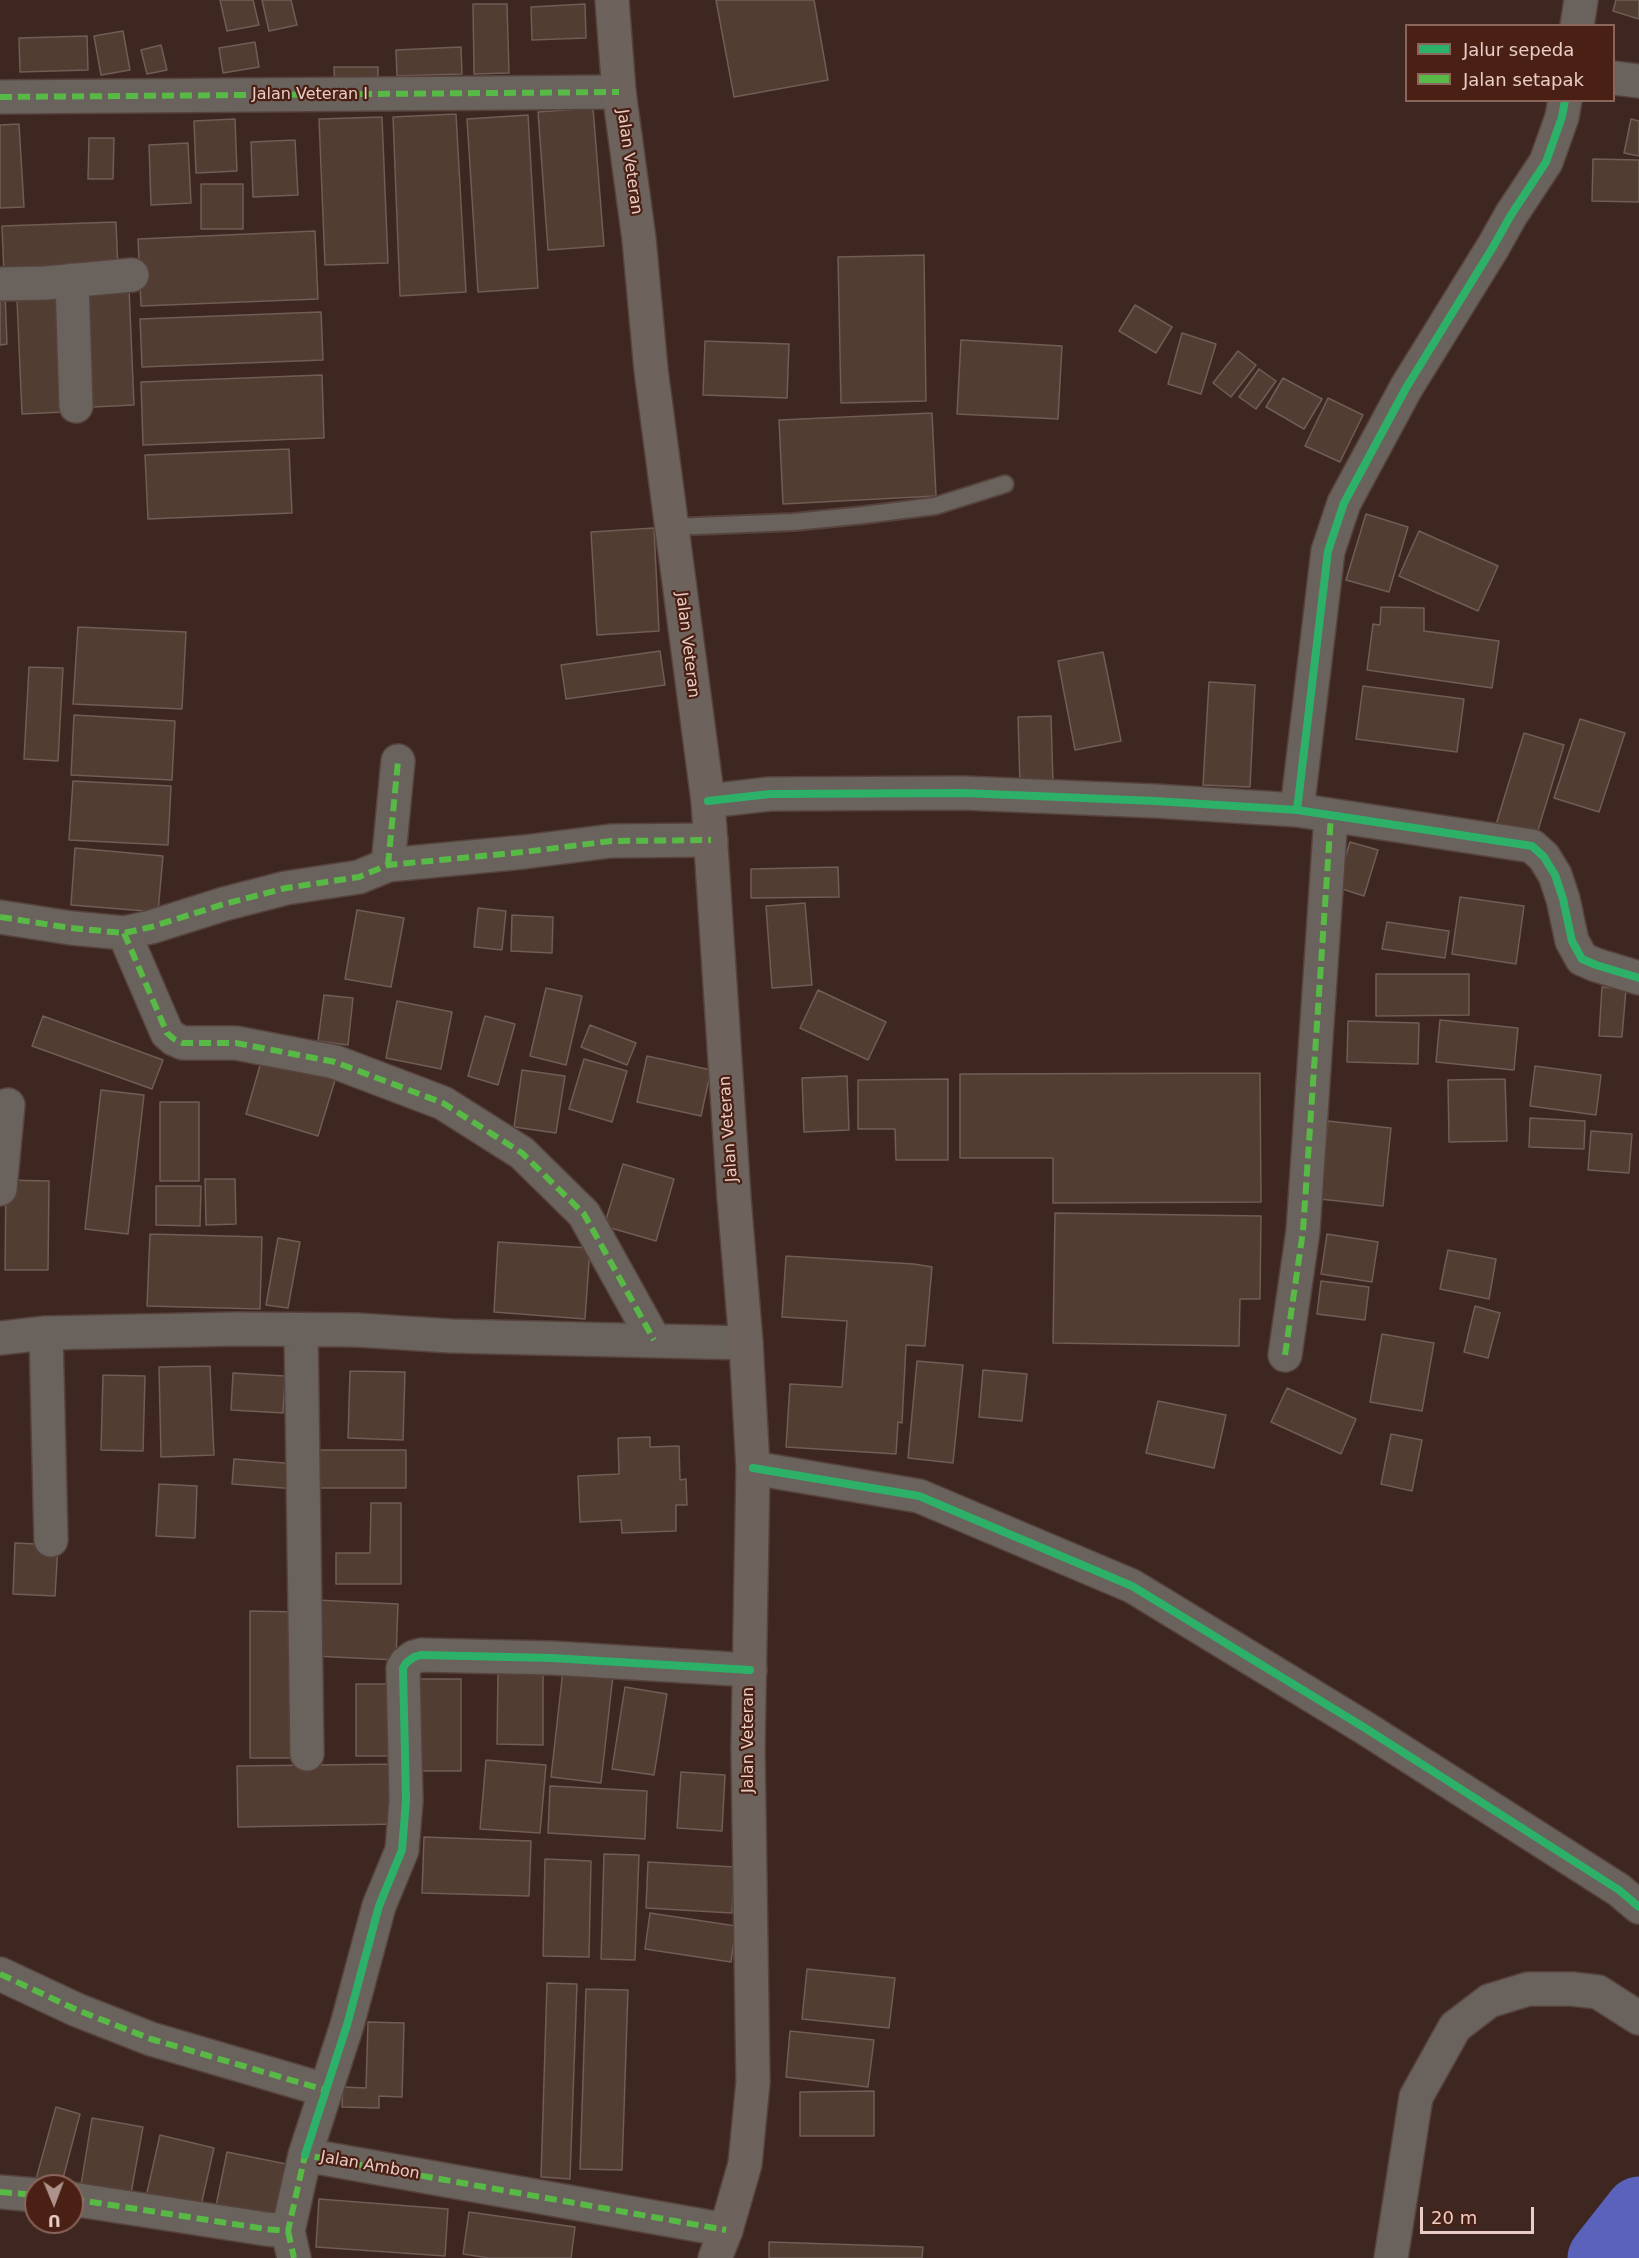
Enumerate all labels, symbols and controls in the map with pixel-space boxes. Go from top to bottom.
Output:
legend [1405,24,1615,102]
text: Jalur sepeda [1463,39,1574,60]
text: Jalan setapak [1463,69,1584,90]
street label: Jalan Veteran I [252,85,368,105]
street label: Jalan Veteran [612,108,646,216]
street label: Jalan Veteran [671,591,703,699]
street label: Jalan Veteran [716,1075,742,1183]
street label: Jalan Veteran [739,1687,759,1793]
street label: Jalan Ambon [319,2148,421,2184]
north arrow [24,2174,84,2234]
scale bar [1423,2195,1537,2233]
text: 20 m [1431,2207,1477,2228]
text: U [48,2211,61,2230]

